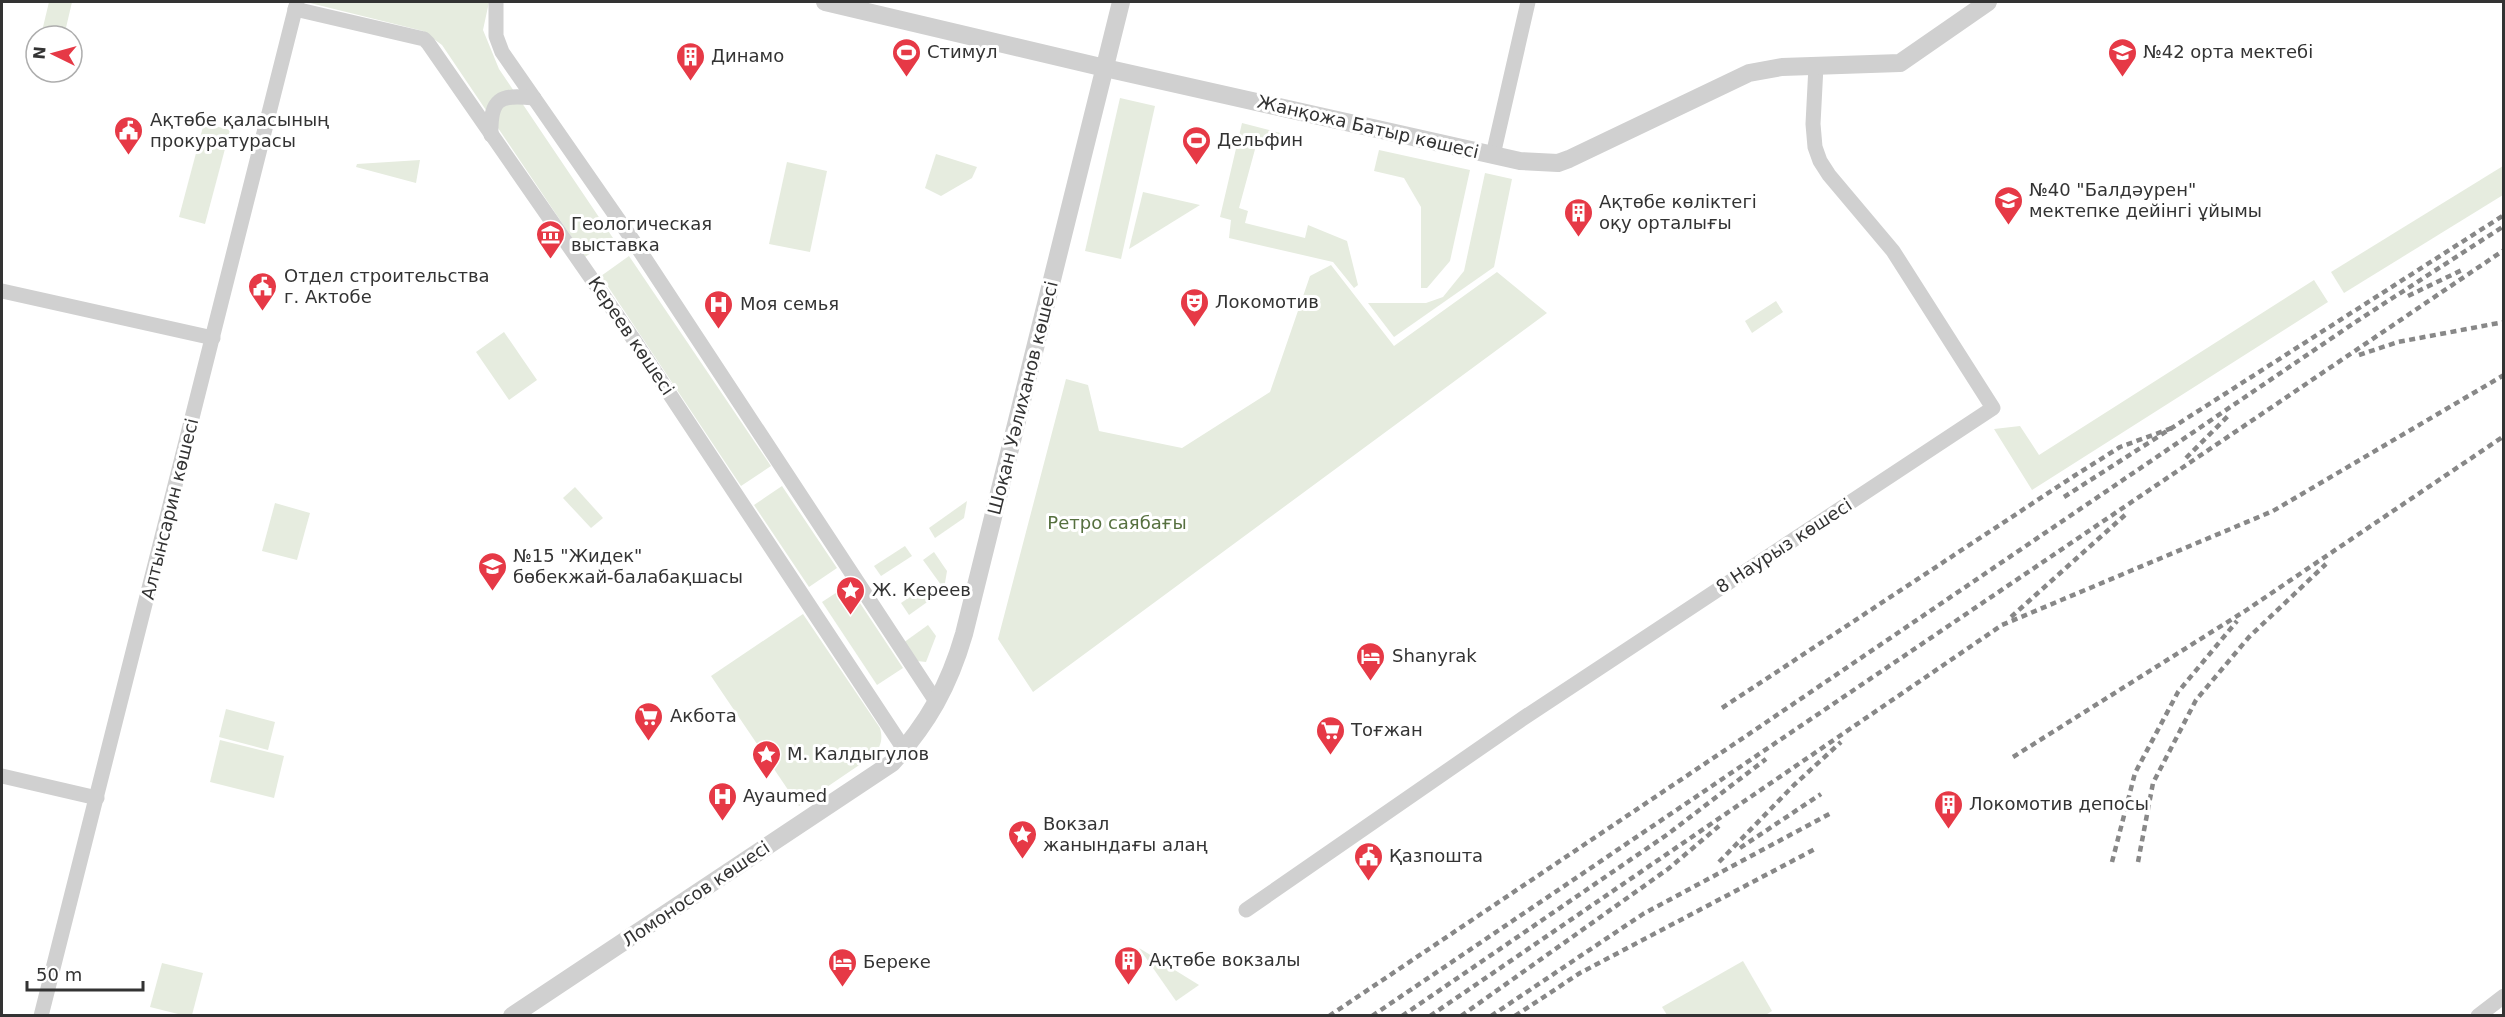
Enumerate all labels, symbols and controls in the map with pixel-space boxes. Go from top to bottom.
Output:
north arrow [24,24,84,84]
sports icon: Стимул [890,36,922,78]
school or university icon: №42 орта мектебі [2106,36,2138,78]
building icon: Динамо [674,40,706,82]
place label: Стимул [927,41,998,62]
place label: №42 орта мектебі [2143,41,2313,62]
text: N [30,45,50,60]
place label: Динамо [711,45,784,66]
street label: Жанқожа Батыр көшесі [1255,91,1481,162]
place label: Ақтөбе қаласының прокуратурасы [150,109,329,151]
public building icon: Ақтөбе қаласының прокуратурасы [113,114,145,156]
sports icon: Дельфин [1180,124,1212,166]
place label: Дельфин [1217,129,1303,150]
place label: №40 "Балдәурен" мектепке дейінгі ұйымы [2029,179,2262,221]
school or university icon: №40 "Балдәурен" мектепке дейінгі ұйымы [1992,184,2024,226]
place label: Ақтөбе көліктегі оқу орталығы [1599,191,1757,233]
building icon: Ақтөбе көліктегі оқу орталығы [1562,196,1594,238]
place label: Геологическая выставка [571,213,712,255]
museum icon: Геологическая выставка [534,218,566,260]
place label: Отдел строительства г. Актобе [284,265,490,307]
public building icon: Отдел строительства г. Актобе [247,270,279,312]
street label: Кереев көшесі [584,273,679,399]
street label: Шоқан Уәлиханов көшесі [983,279,1062,517]
theatre icon: Локомотив [1178,286,1210,328]
hospital icon: Моя семья [703,288,735,330]
place label: Локомотив [1215,291,1319,312]
place label: Моя семья [740,293,839,314]
street label: Алтынсарин көшесі [137,416,202,602]
street label: 8 Наурыз көшесі [1712,494,1856,597]
park label: Ретро саябағы [1047,512,1187,533]
place label: №15 "Жидек" бөбекжай-балабақшасы [513,545,743,587]
school or university icon: №15 "Жидек" бөбекжай-балабақшасы [476,550,508,592]
place icon: Ж. Кереев [835,574,867,616]
place label: Ж. Кереев [872,579,971,600]
hotel icon: Shanyrak [1355,640,1387,682]
place label: Shanyrak [1392,645,1477,666]
supermarket icon: Акбота [633,700,665,742]
place label: Акбота [670,705,737,726]
supermarket icon: Тоғжан [1314,714,1346,756]
place label: Тоғжан [1350,719,1423,740]
place icon: М. Калдыгулов [750,738,782,780]
place label: М. Калдыгулов [787,743,929,764]
hospital icon: Ayaumed [706,780,738,822]
place label: Ayaumed [743,785,827,806]
building icon: Локомотив депосы [1932,788,1964,830]
place label: Локомотив депосы [1969,793,2149,814]
place label: Вокзал жанындағы алаң [1043,813,1208,855]
place icon: Вокзал жанындағы алаң [1006,818,1038,860]
street label: Ломоносов көшесі [618,836,774,951]
public building icon: Қазпошта [1352,840,1384,882]
place label: Қазпошта [1389,845,1483,866]
building icon: Ақтөбе вокзалы [1112,944,1144,986]
hotel icon: Береке [826,946,858,988]
place label: Ақтөбе вокзалы [1149,949,1300,970]
place label: Береке [863,951,931,972]
scale bar [27,954,142,992]
text: 50 m [36,964,82,985]

